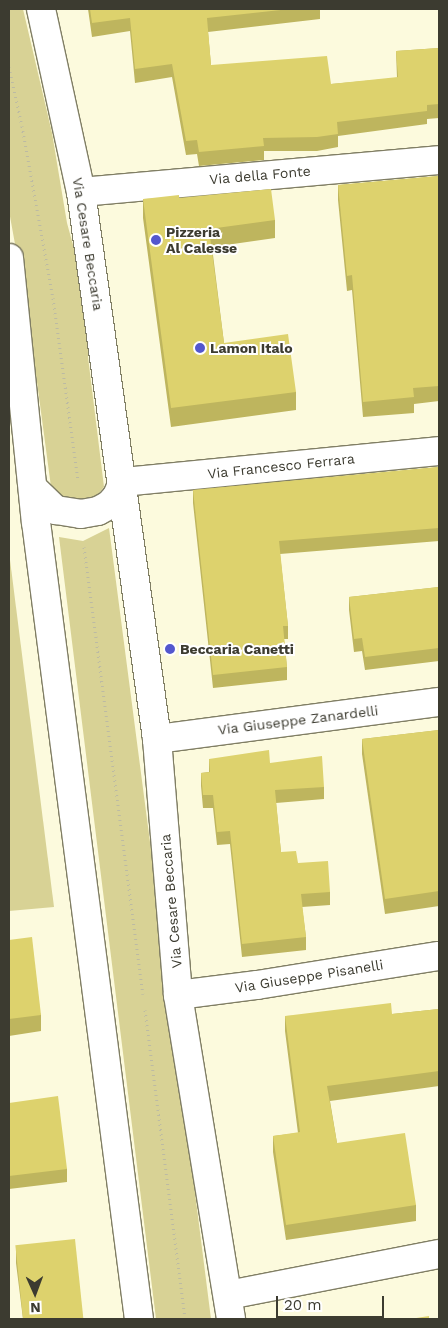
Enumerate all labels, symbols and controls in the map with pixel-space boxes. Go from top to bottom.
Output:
street label: Via della Fonte [208,162,312,188]
street label: Via Cesare Beccaria [69,176,107,312]
place label: Pizzeria Al Calesse [166,224,237,256]
marker: Pizzeria Al Calesse [150,234,162,246]
place label: Lamon Italo [210,340,293,356]
marker: Lamon Italo [194,342,206,354]
street label: Via Francesco Ferrara [206,450,356,482]
place label: Beccaria Canetti [180,641,294,657]
marker: Beccaria Canetti [164,643,176,655]
street label: Via Giuseppe Zanardelli [217,702,379,738]
street label: Via Cesare Beccaria [157,833,185,969]
street label: Via Giuseppe Pisanelli [233,956,385,996]
north arrow [10,1268,60,1318]
scale bar [278,1286,386,1318]
text: 20 m [284,1296,322,1314]
text: N [30,1300,41,1316]

